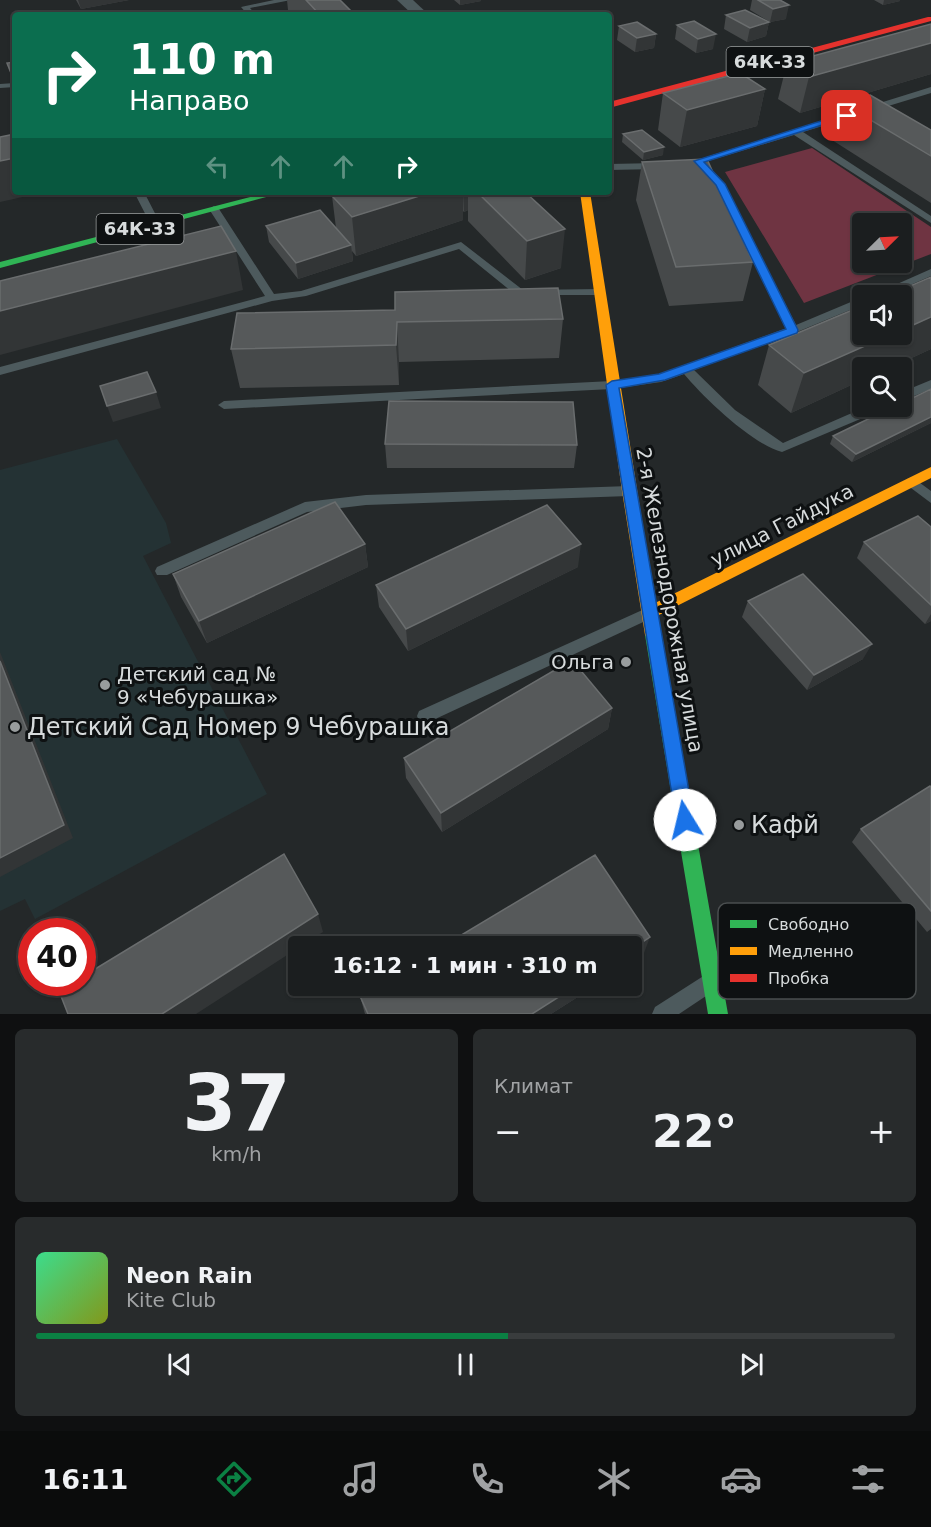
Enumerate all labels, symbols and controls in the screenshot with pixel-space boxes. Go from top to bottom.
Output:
text: 110 m [129,35,275,84]
icon: right [30,36,108,114]
road number: 64К-33 [726,47,814,77]
text: Направо [129,85,250,116]
pin [821,90,872,141]
icon: arrive [830,99,863,132]
icon: left [201,150,234,183]
icon: ahead [264,150,297,183]
icon: ahead [327,150,360,183]
icon: right [390,150,423,183]
north arrow [852,213,912,273]
map controls [852,213,912,417]
road number: 64К-33 [96,214,184,244]
button: sound [852,285,912,345]
button: search [852,357,912,417]
street label: 2-я Железнодорожная улица [631,446,709,754]
street label: улица Гайдука [706,479,858,571]
place label: Ольга [551,650,614,674]
marker: Ольга [619,655,633,669]
place label: Детский сад № 9 «Чебурашка» [117,662,278,709]
marker: Детский сад № 9 «Чебурашка» [98,678,112,692]
place label: Детский Сад Номер 9 Чебурашка [27,713,449,741]
marker: Детский Сад Номер 9 Чебурашка [8,720,22,734]
position arrow [653,788,717,852]
place label: Кафй [751,811,819,839]
marker: Кафй [732,818,746,832]
legend [718,903,916,999]
text: Свободно [768,915,849,934]
speed limit sign: 40 [18,918,96,996]
text: Медленно [768,942,854,961]
text: 16:12 · 1 мин · 310 m [332,953,598,978]
text: Пробка [768,969,829,988]
text: 37 [182,1058,291,1148]
text: Климат [494,1074,573,1098]
text: 22° [652,1105,737,1158]
text: − [494,1112,522,1151]
text: + [867,1112,895,1151]
text: km/h [211,1142,262,1166]
text: Neon Rain [126,1263,253,1288]
text: Kite Club [126,1288,216,1312]
icon: previous [163,1348,196,1381]
icon: pause [449,1348,482,1381]
icon: next [735,1348,768,1381]
icon: directions [213,1458,255,1500]
icon: music [340,1458,382,1500]
icon: phone [466,1458,508,1500]
icon: climate [593,1458,635,1500]
icon: car [720,1458,762,1500]
icon: filters [847,1458,889,1500]
text: 16:11 [42,1464,128,1495]

